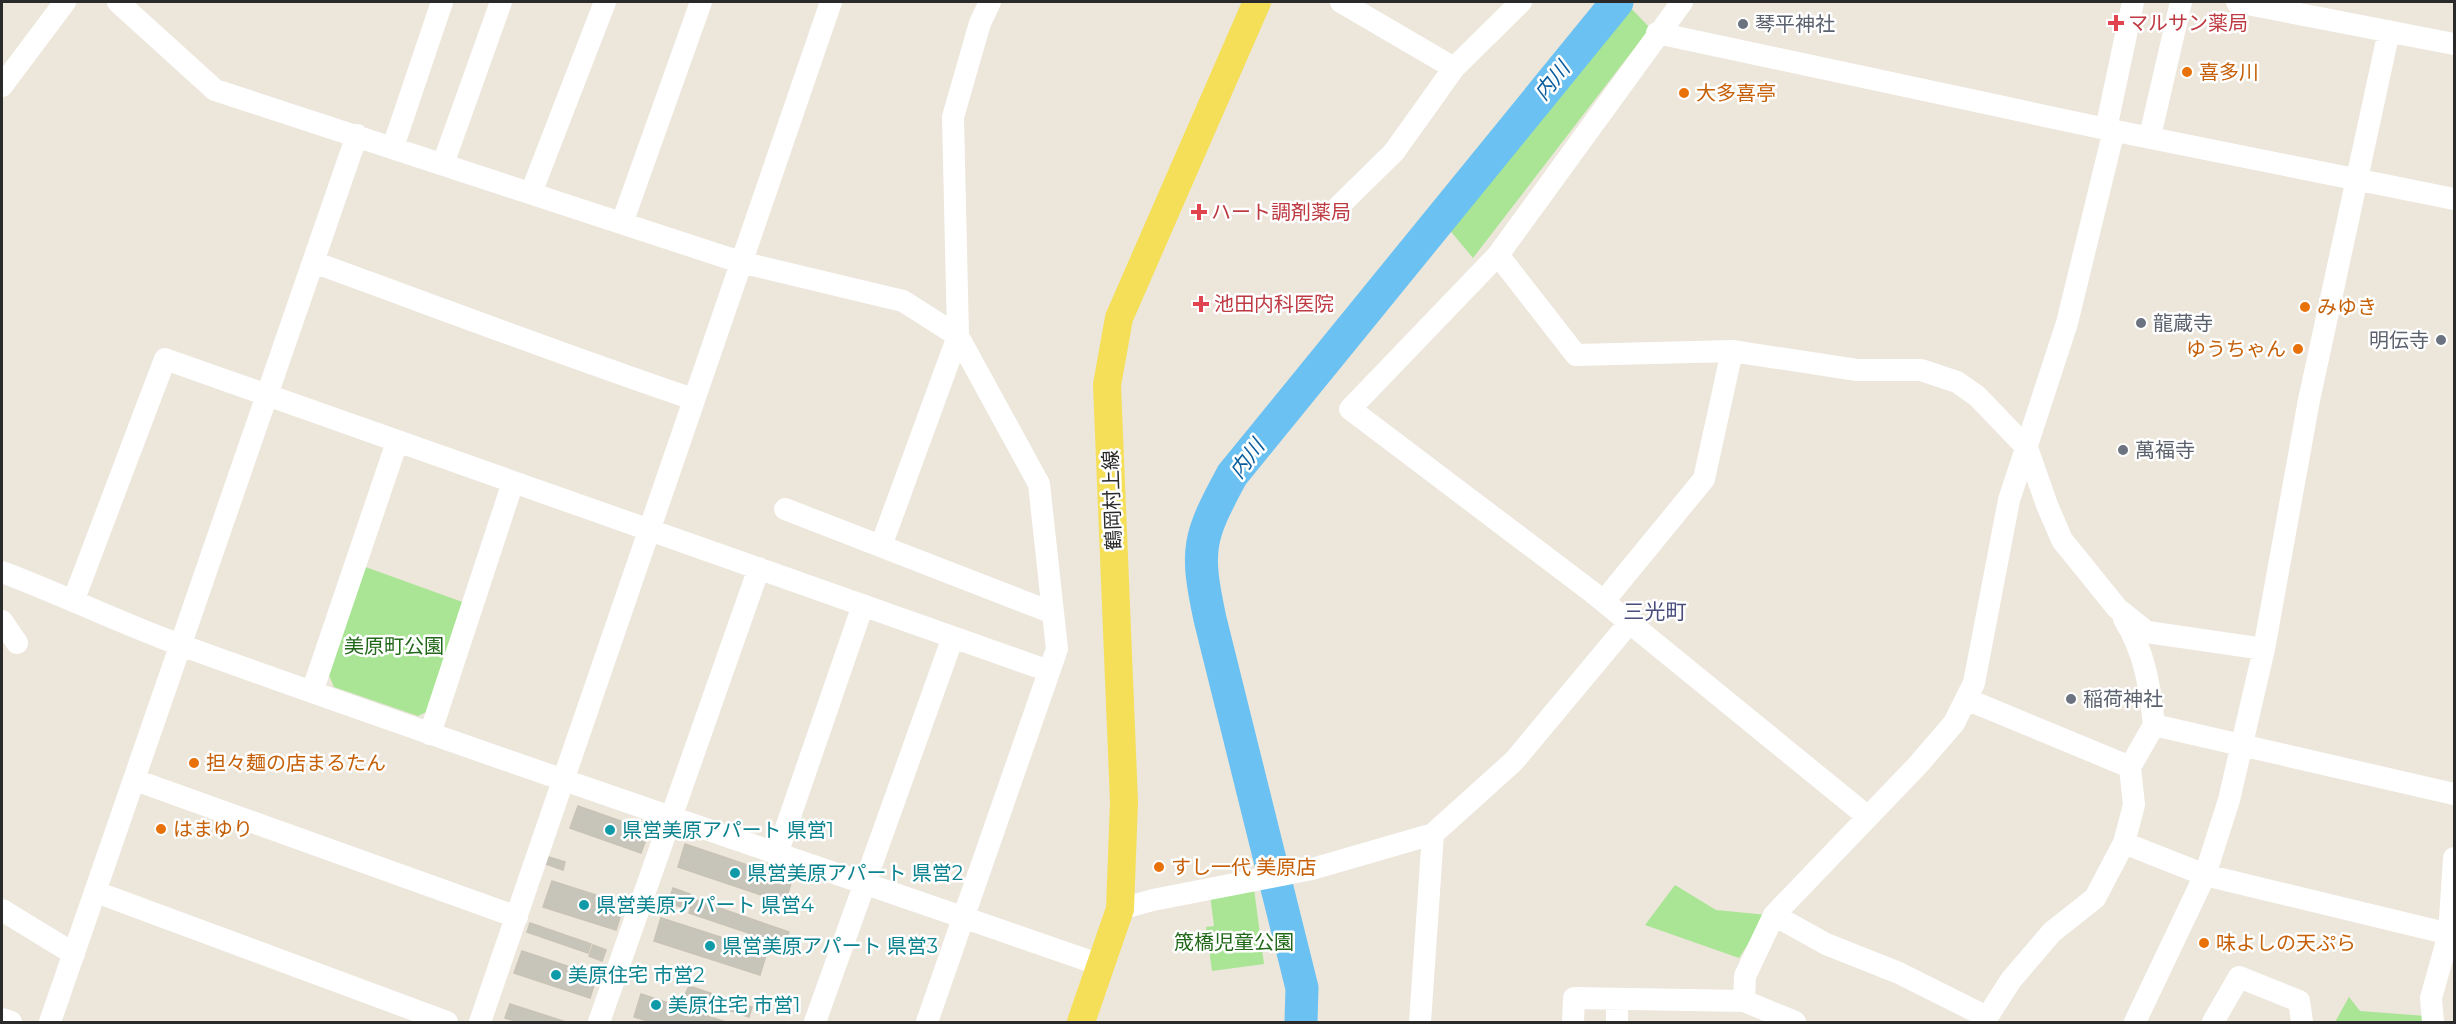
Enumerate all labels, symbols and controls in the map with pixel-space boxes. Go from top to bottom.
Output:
place label: マルサン薬局 [2128,11,2248,35]
place label: 琴平神社 [1755,12,1835,36]
marker: マルサン薬局 [2109,16,2123,30]
marker: 琴平神社 [1736,17,1750,31]
water label: 内川 [1529,55,1576,105]
place label: 喜多川 [2199,60,2259,84]
marker: 喜多川 [2180,65,2194,79]
place label: 大多喜亭 [1696,81,1776,105]
marker: 大多喜亭 [1677,86,1691,100]
place label: ハート調剤薬局 [1211,200,1351,224]
marker: ハート調剤薬局 [1192,205,1206,219]
place label: 池田内科医院 [1214,292,1334,316]
marker: 池田内科医院 [1192,295,1210,313]
place label: みゆき [2317,295,2377,319]
marker: みゆき [2298,300,2312,314]
place label: 龍蔵寺 [2153,311,2213,335]
marker: 龍蔵寺 [2134,316,2148,330]
place label: 明伝寺 [2369,328,2429,352]
marker: 明伝寺 [2434,333,2448,347]
place label: ゆうちゃん [2186,337,2286,361]
marker: ゆうちゃん [2291,342,2305,356]
water label: 内川 [1224,433,1270,483]
place label: 萬福寺 [2135,438,2195,462]
marker: 萬福寺 [2116,443,2130,457]
street label: 鶴岡村上線 [1098,450,1126,550]
district label: 三光町 [1624,599,1687,624]
park label: 美原町公園 [344,634,444,658]
place label: 稲荷神社 [2083,687,2163,711]
marker: 稲荷神社 [2064,692,2078,706]
place label: 担々麺の店まるたん [206,751,386,775]
marker: 担々麺の店まるたん [187,756,201,770]
place label: はまゆり [173,817,253,841]
place label: 県営美原アパート 県営1 [622,818,834,842]
marker: はまゆり [154,822,168,836]
marker: 県営美原アパート 県営1 [603,823,617,837]
place label: すし一代 美原店 [1171,855,1316,879]
marker: すし一代 美原店 [1152,860,1166,874]
place label: 県営美原アパート 県営2 [747,861,963,885]
marker: 県営美原アパート 県営2 [728,866,742,880]
place label: 県営美原アパート 県営4 [596,893,814,917]
marker: 県営美原アパート 県営4 [577,898,591,912]
park label: 筬橋児童公園 [1174,930,1294,954]
place label: 味よしの天ぷら [2216,931,2356,955]
place label: 県営美原アパート 県営3 [722,934,938,958]
marker: 味よしの天ぷら [2197,936,2211,950]
marker: 県営美原アパート 県営3 [703,939,717,953]
place label: 美原住宅 市営2 [568,963,705,987]
marker: 美原住宅 市営2 [549,968,563,982]
place label: 美原住宅 市営1 [668,993,800,1017]
marker: 美原住宅 市営1 [649,998,663,1012]

